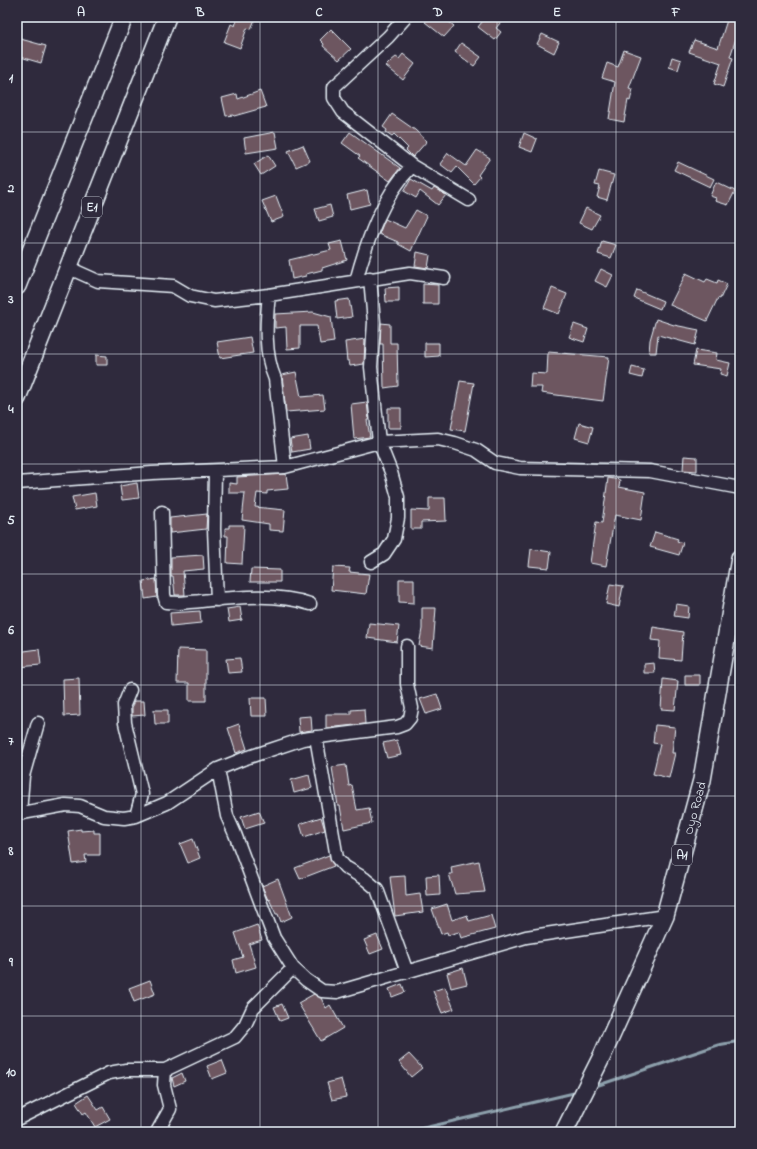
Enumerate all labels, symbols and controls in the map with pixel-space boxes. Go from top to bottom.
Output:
text: A [77,3,85,22]
text: B [195,3,205,22]
text: C [315,3,323,22]
text: D [432,3,443,22]
text: E [553,3,561,22]
text: F [671,3,681,22]
text: 1 [9,69,14,88]
text: 2 [7,179,15,198]
road number: E1 [82,197,102,217]
text: 3 [7,290,14,309]
text: 4 [7,400,14,419]
text: 5 [7,511,15,530]
text: 6 [7,621,14,640]
text: 7 [8,732,14,751]
street label: Oyo Road [679,779,713,837]
text: 8 [8,842,14,861]
road number: A1 [672,845,692,865]
text: 9 [8,953,14,972]
text: 10 [6,1063,16,1082]

